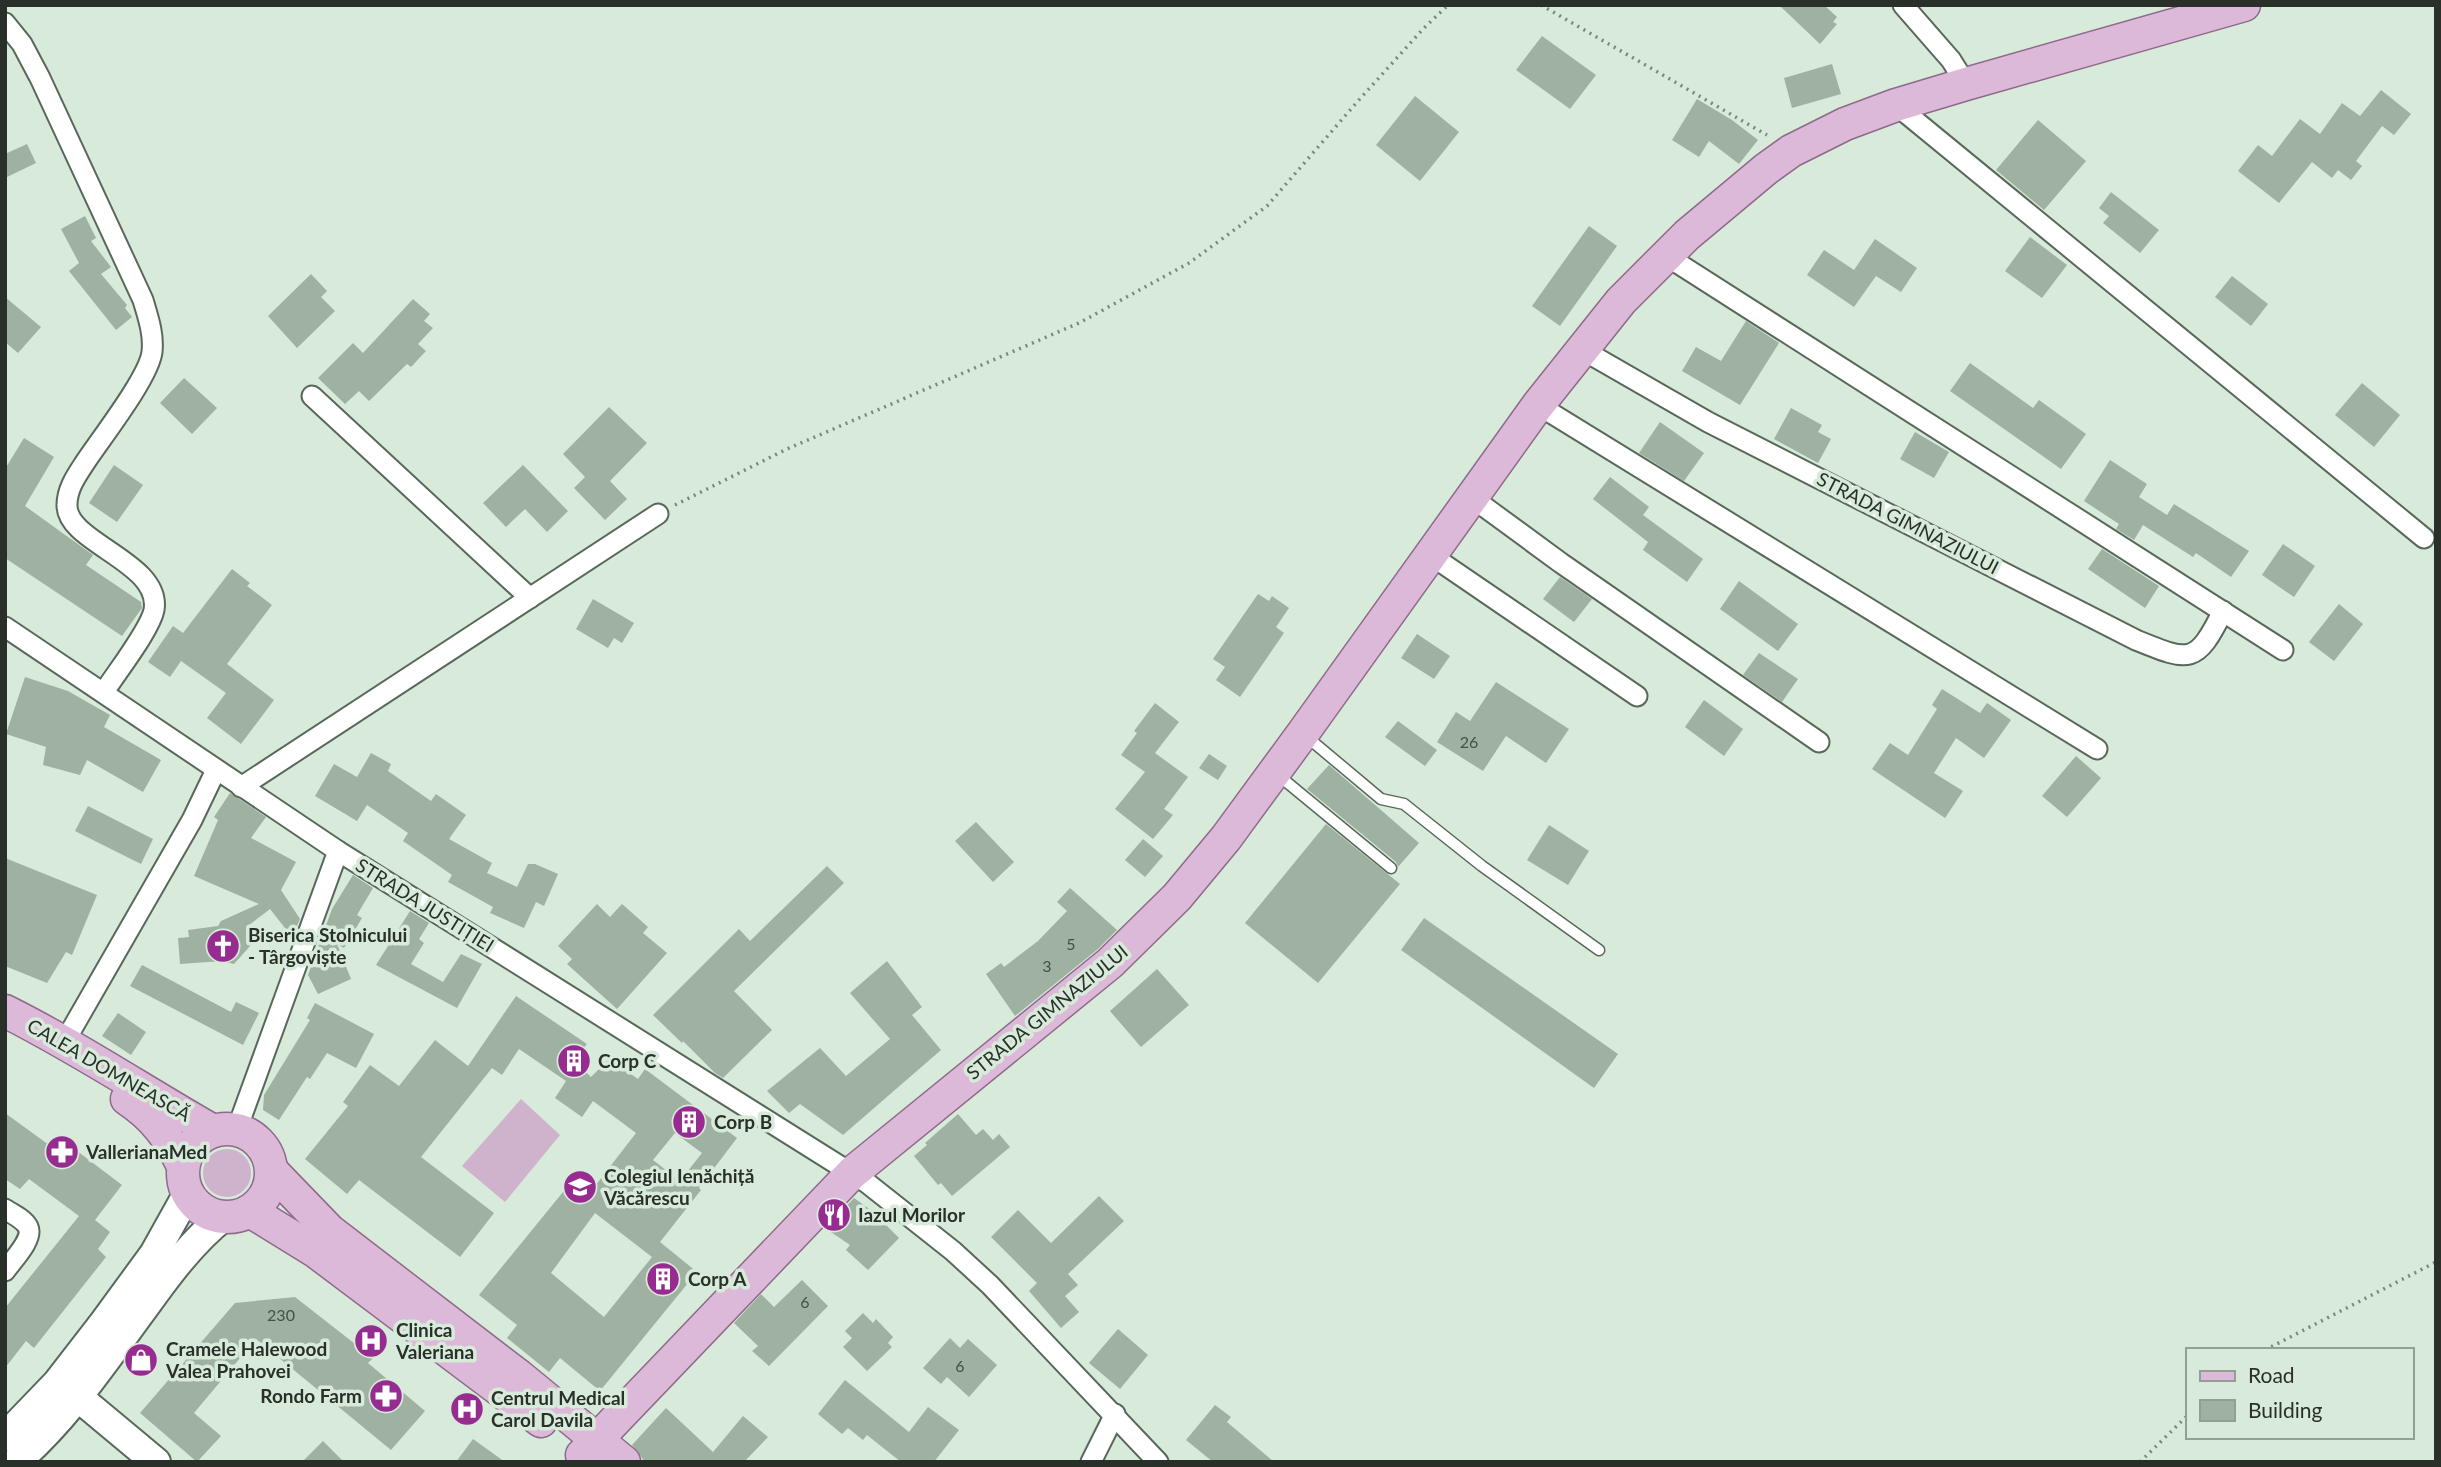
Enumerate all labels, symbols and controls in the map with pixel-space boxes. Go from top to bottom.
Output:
street label: STRADA GIMNAZIULUI [1813,467,2003,578]
house number: 26 [1460,732,1478,751]
street label: STRADA JUSTIȚIEI [352,853,499,956]
place label: Biserica Stolnicului - Târgoviște [248,923,407,968]
church icon: Biserica Stolnicului - Târgoviște [204,927,242,965]
house number: 5 [1066,934,1076,953]
street label: STRADA GIMNAZIULUI [961,939,1132,1084]
house number: 3 [1042,956,1052,975]
street label: CALEA DOMNEASCĂ [23,1013,195,1126]
building icon: Corp C [555,1042,593,1080]
place label: Corp C [598,1049,657,1072]
building icon: Corp B [670,1103,708,1141]
place label: Corp B [714,1110,772,1133]
pharmacy icon: VallerianaMed [43,1133,81,1171]
place label: VallerianaMed [85,1140,207,1163]
place label: Colegiul Ienăchiță Văcărescu [603,1164,754,1209]
school or university icon: Colegiul Ienăchiță Văcărescu [561,1168,599,1206]
restaurant icon: Iazul Morilor [815,1196,853,1234]
place label: Iazul Morilor [858,1203,966,1226]
building icon: Corp A [644,1260,682,1298]
place label: Corp A [688,1267,747,1290]
house number: 6 [800,1292,810,1311]
house number: 230 [267,1305,295,1324]
place label: Clinica Valeriana [395,1318,474,1363]
hospital icon: Clinica Valeriana [352,1322,390,1360]
place label: Cramele Halewood Valea Prahovei [165,1337,327,1382]
shop icon: Cramele Halewood Valea Prahovei [122,1341,160,1379]
legend [2186,1348,2413,1439]
house number: 6 [955,1356,965,1375]
text: Road [2248,1362,2295,1387]
pharmacy icon: Rondo Farm [367,1377,405,1415]
place label: Rondo Farm [260,1384,362,1407]
place label: Centrul Medical Carol Davila [491,1386,625,1431]
hospital icon: Centrul Medical Carol Davila [448,1390,486,1428]
text: Building [2248,1397,2323,1422]

